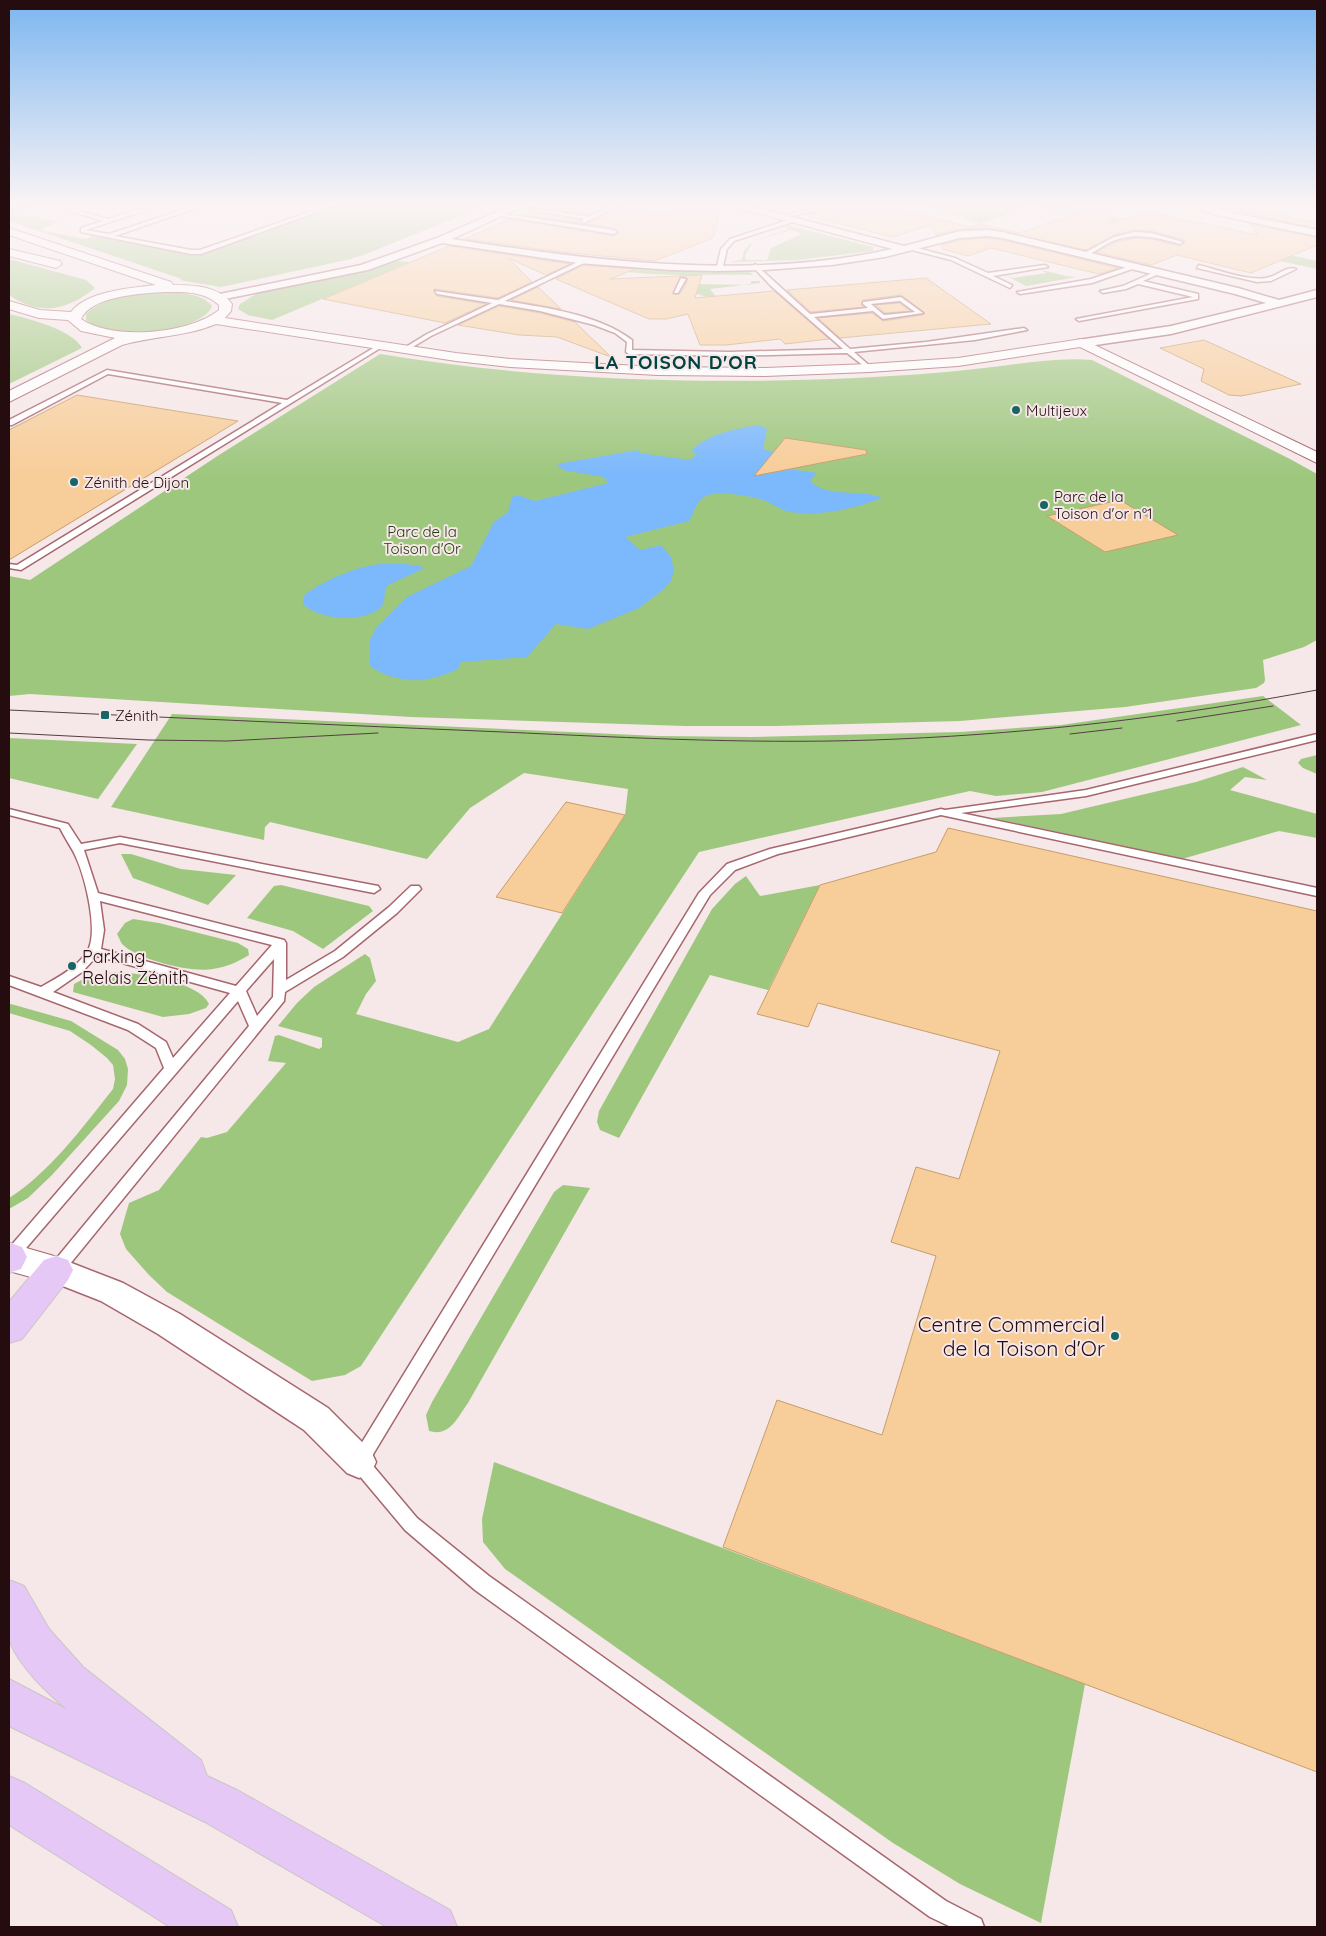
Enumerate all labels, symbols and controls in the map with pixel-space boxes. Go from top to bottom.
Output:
district label: LA TOISON D'OR [594,350,758,374]
place label: Multijeux [1026,401,1087,420]
marker: Multijeux [1010,404,1022,416]
place label: Zénith de Dijon [84,473,189,492]
marker: Zénith de Dijon [68,476,80,488]
place label: Parc de la Toison d'or n°1 [1054,487,1153,523]
marker: Parc de la Toison d'or n°1 [1038,499,1050,511]
park label: Parc de la Toison d'Or [383,522,461,558]
place label: Zénith [115,706,159,725]
marker: Zénith [99,709,111,721]
place label: Parking Relais Zénith [82,945,189,989]
marker: Parking Relais Zénith [66,960,78,972]
place label: Centre Commercial de la Toison d'Or [918,1311,1105,1361]
marker: Centre Commercial de la Toison d'Or [1109,1330,1121,1342]

